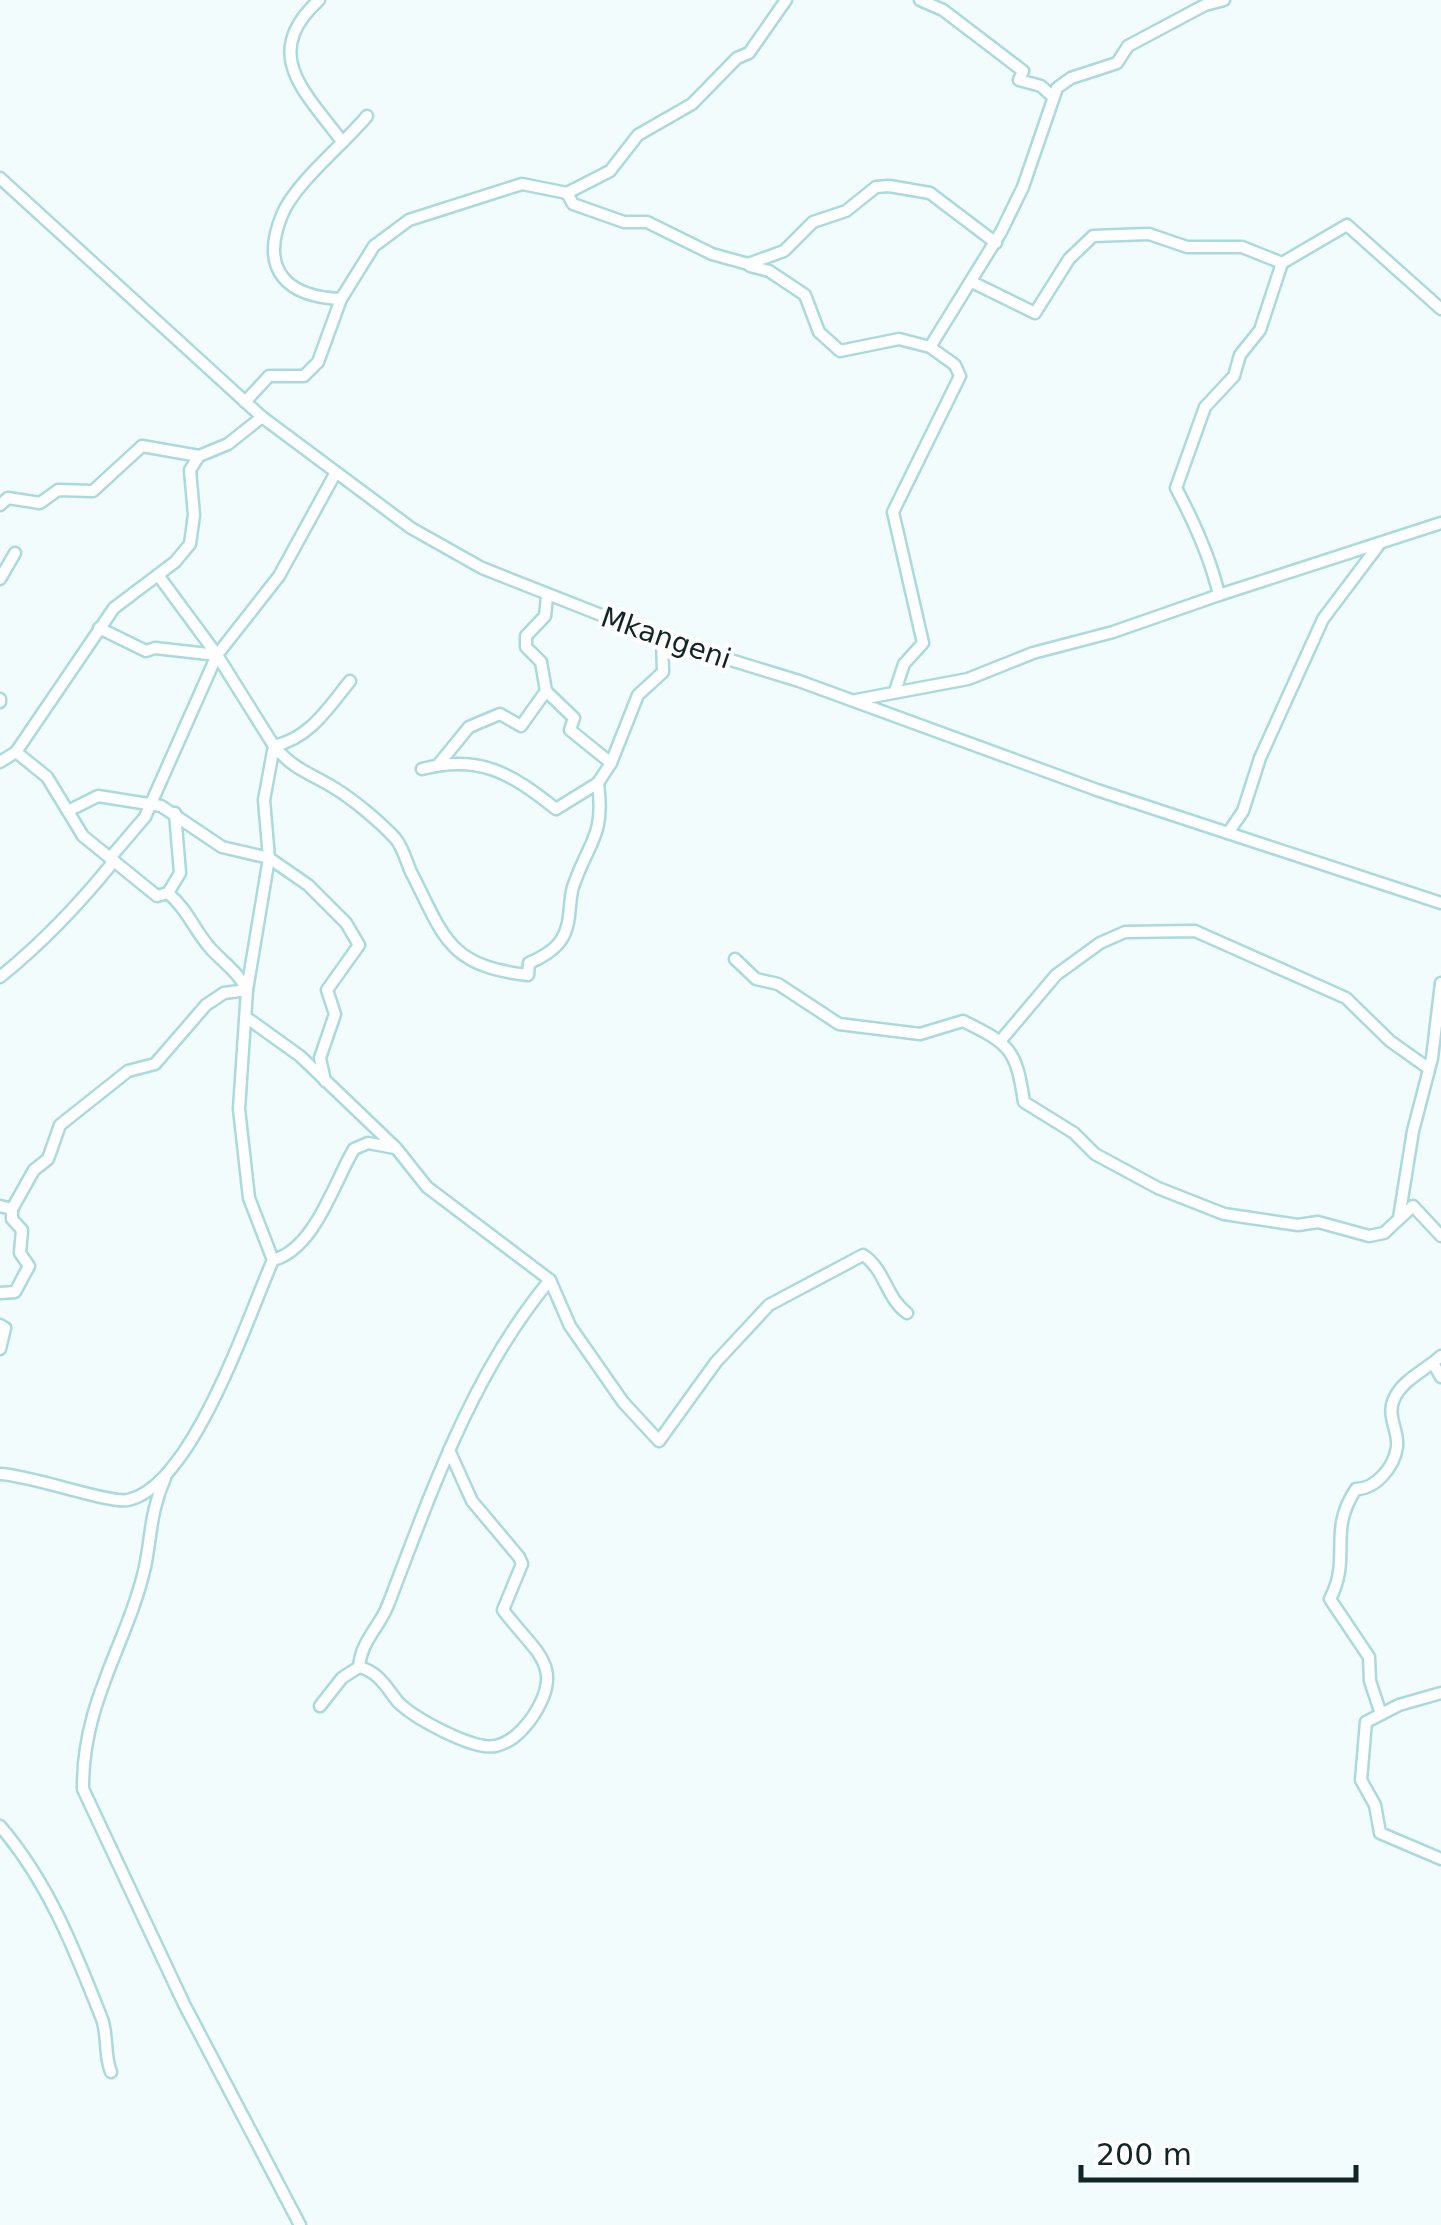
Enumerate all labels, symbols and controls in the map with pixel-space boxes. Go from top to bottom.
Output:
street label: Mkangeni [597,600,735,676]
scale bar [1081,2120,1356,2182]
text: 200 m [1096,2137,1192,2172]

